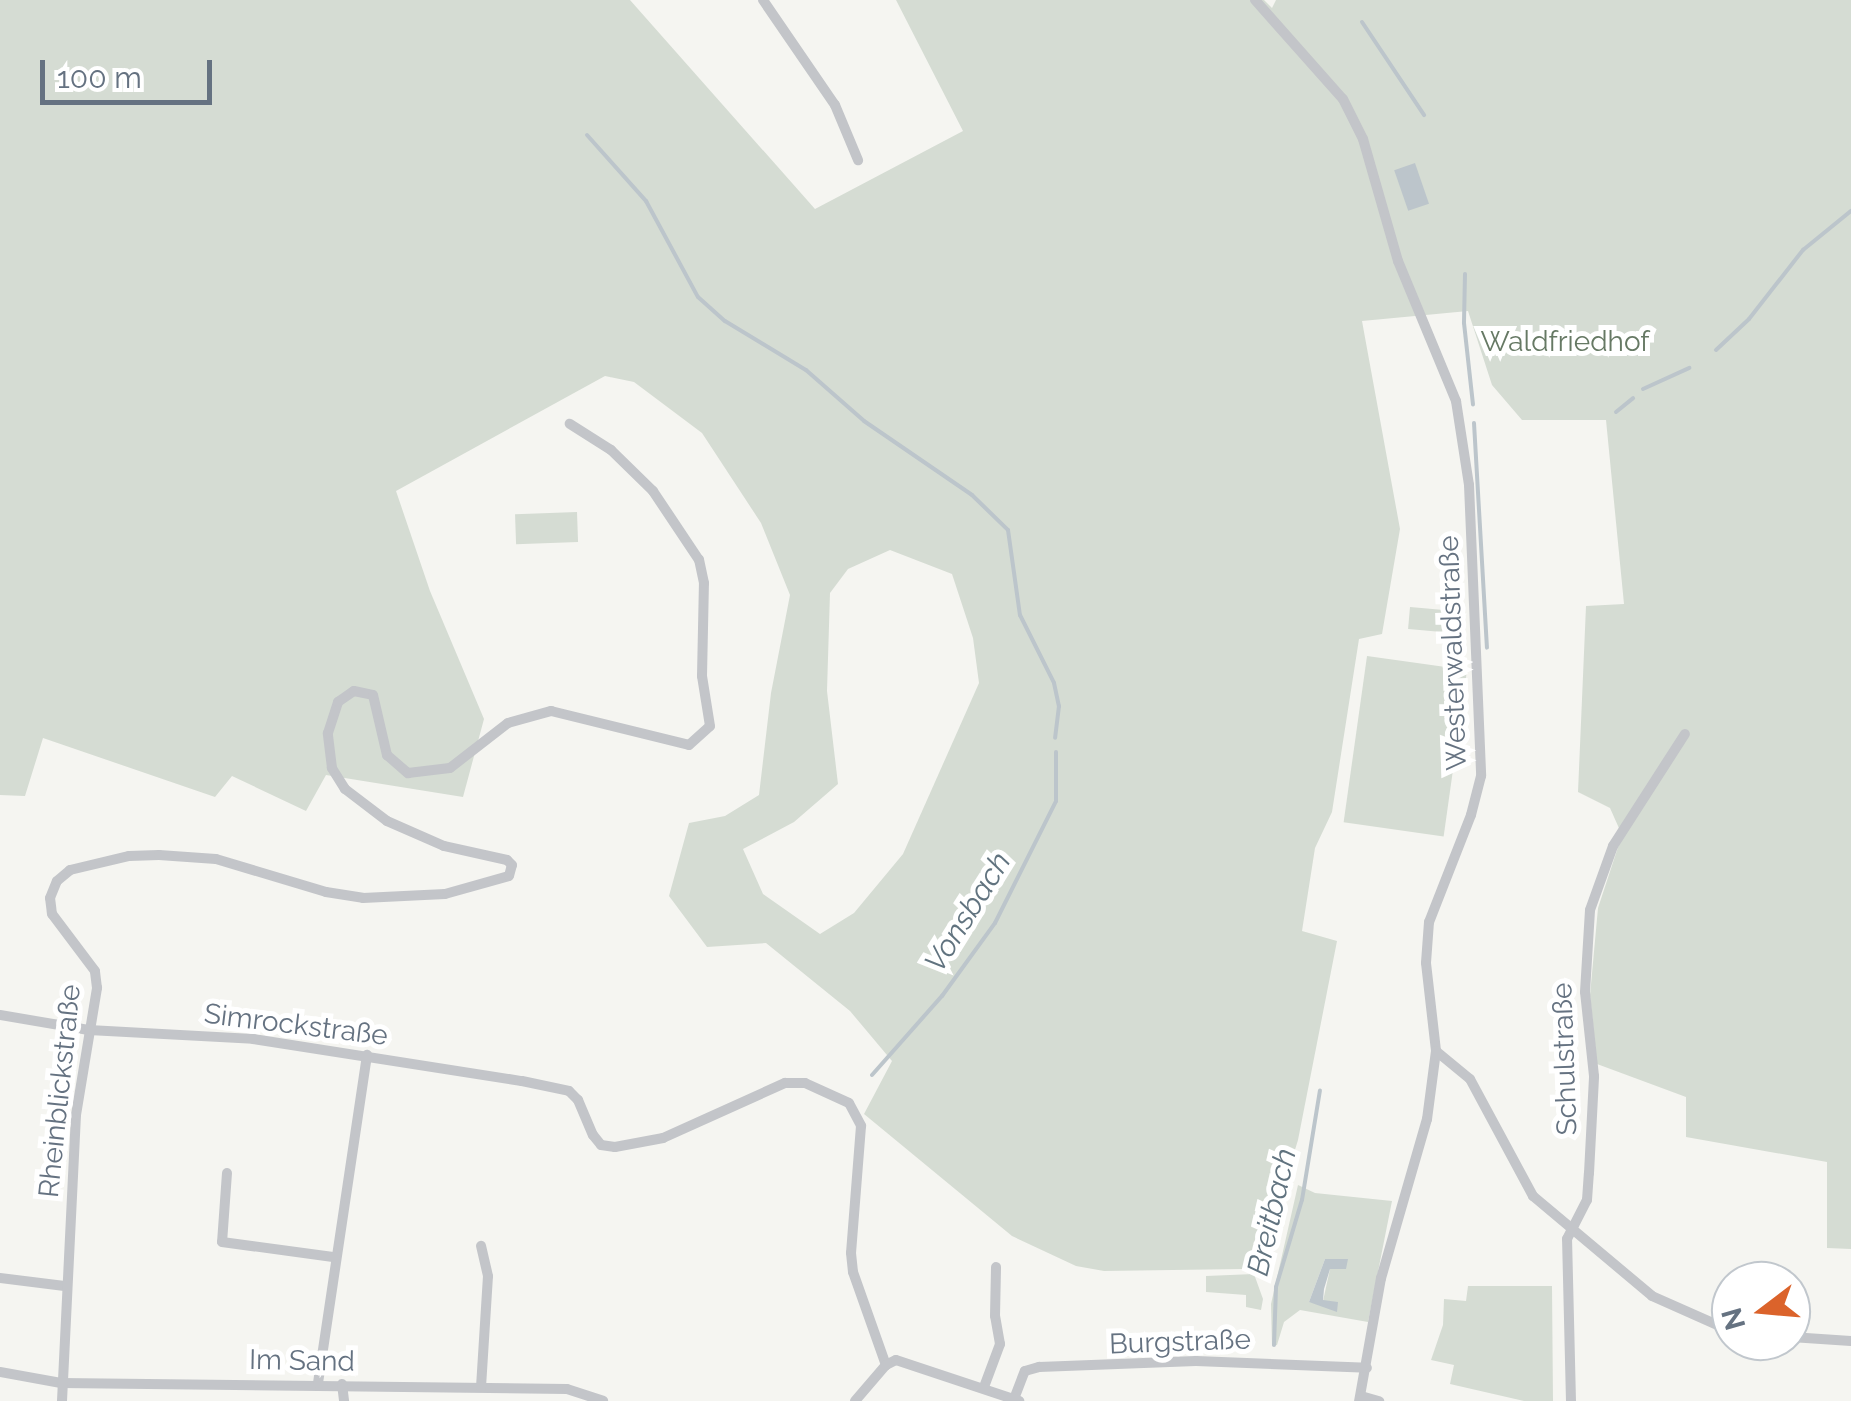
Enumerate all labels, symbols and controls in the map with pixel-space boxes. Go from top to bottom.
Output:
scale bar [45,40,218,102]
text: 100 m [57,60,142,95]
park label: Waldfriedhof [1480,325,1650,359]
street label: Westerwaldstraße [1432,535,1474,771]
water label: Vonsbach [917,846,1019,978]
street label: Schulstraße [1546,982,1584,1136]
street label: Rheinblickstraße [32,983,88,1199]
street label: Simrockstraße [202,997,390,1053]
water label: Breitbach [1240,1145,1304,1279]
north arrow [1711,1261,1811,1361]
text: N [1715,1304,1752,1334]
street label: Burgstraße [1109,1323,1251,1361]
street label: Im Sand [249,1343,355,1379]

